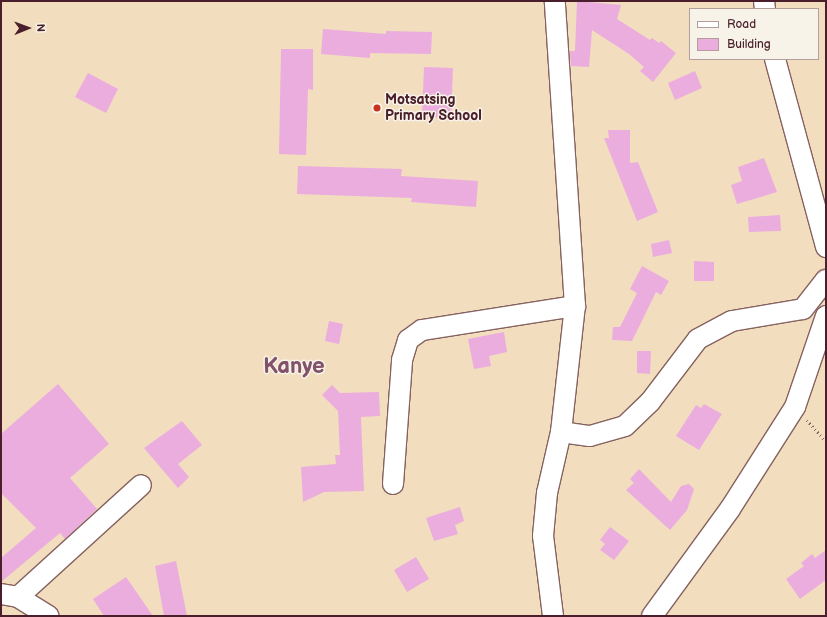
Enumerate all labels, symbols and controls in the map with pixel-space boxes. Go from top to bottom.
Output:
north arrow [8,8,48,48]
legend [689,8,819,60]
text: Road [727,17,756,32]
text: N [34,24,47,32]
text: Building [727,37,771,52]
place label: Motsatsing Primary School [385,92,482,124]
marker: Motsatsing Primary School [372,103,382,113]
district label: Kanye [263,354,325,380]

